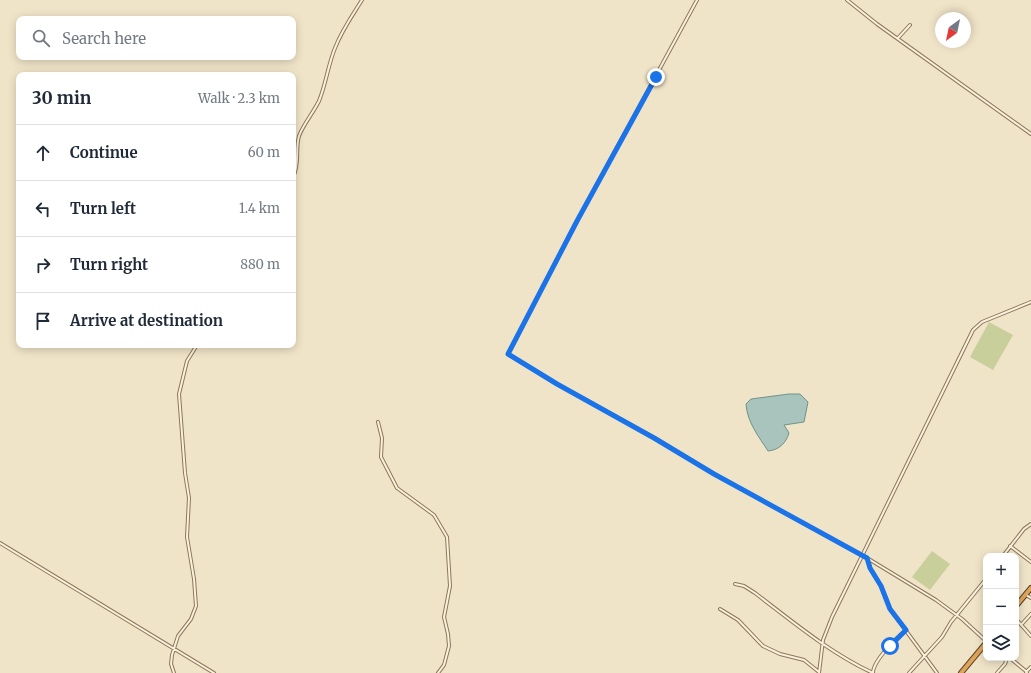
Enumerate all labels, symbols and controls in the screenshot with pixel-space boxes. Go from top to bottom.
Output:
north arrow [935,12,971,48]
search box [16,16,296,60]
icon: search [30,27,52,49]
text: Search here [62,29,146,48]
route end [647,68,665,86]
text: 30 min [32,87,91,109]
text: Walk · 2.3 km [198,90,280,107]
icon: ahead [32,142,54,164]
text: Continue [70,143,138,162]
text: 60 m [248,144,280,161]
icon: left [32,198,54,220]
text: Turn left [70,199,136,218]
text: 1.4 km [239,200,280,217]
icon: right [32,254,54,276]
text: Turn right [70,255,148,274]
text: 880 m [240,256,280,273]
icon: arrive [32,310,54,332]
text: Arrive at destination [70,311,223,330]
map controls [983,553,1019,661]
button: + [983,553,1019,589]
button: − [983,589,1019,625]
button: layers [983,625,1019,661]
route start [881,637,899,655]

